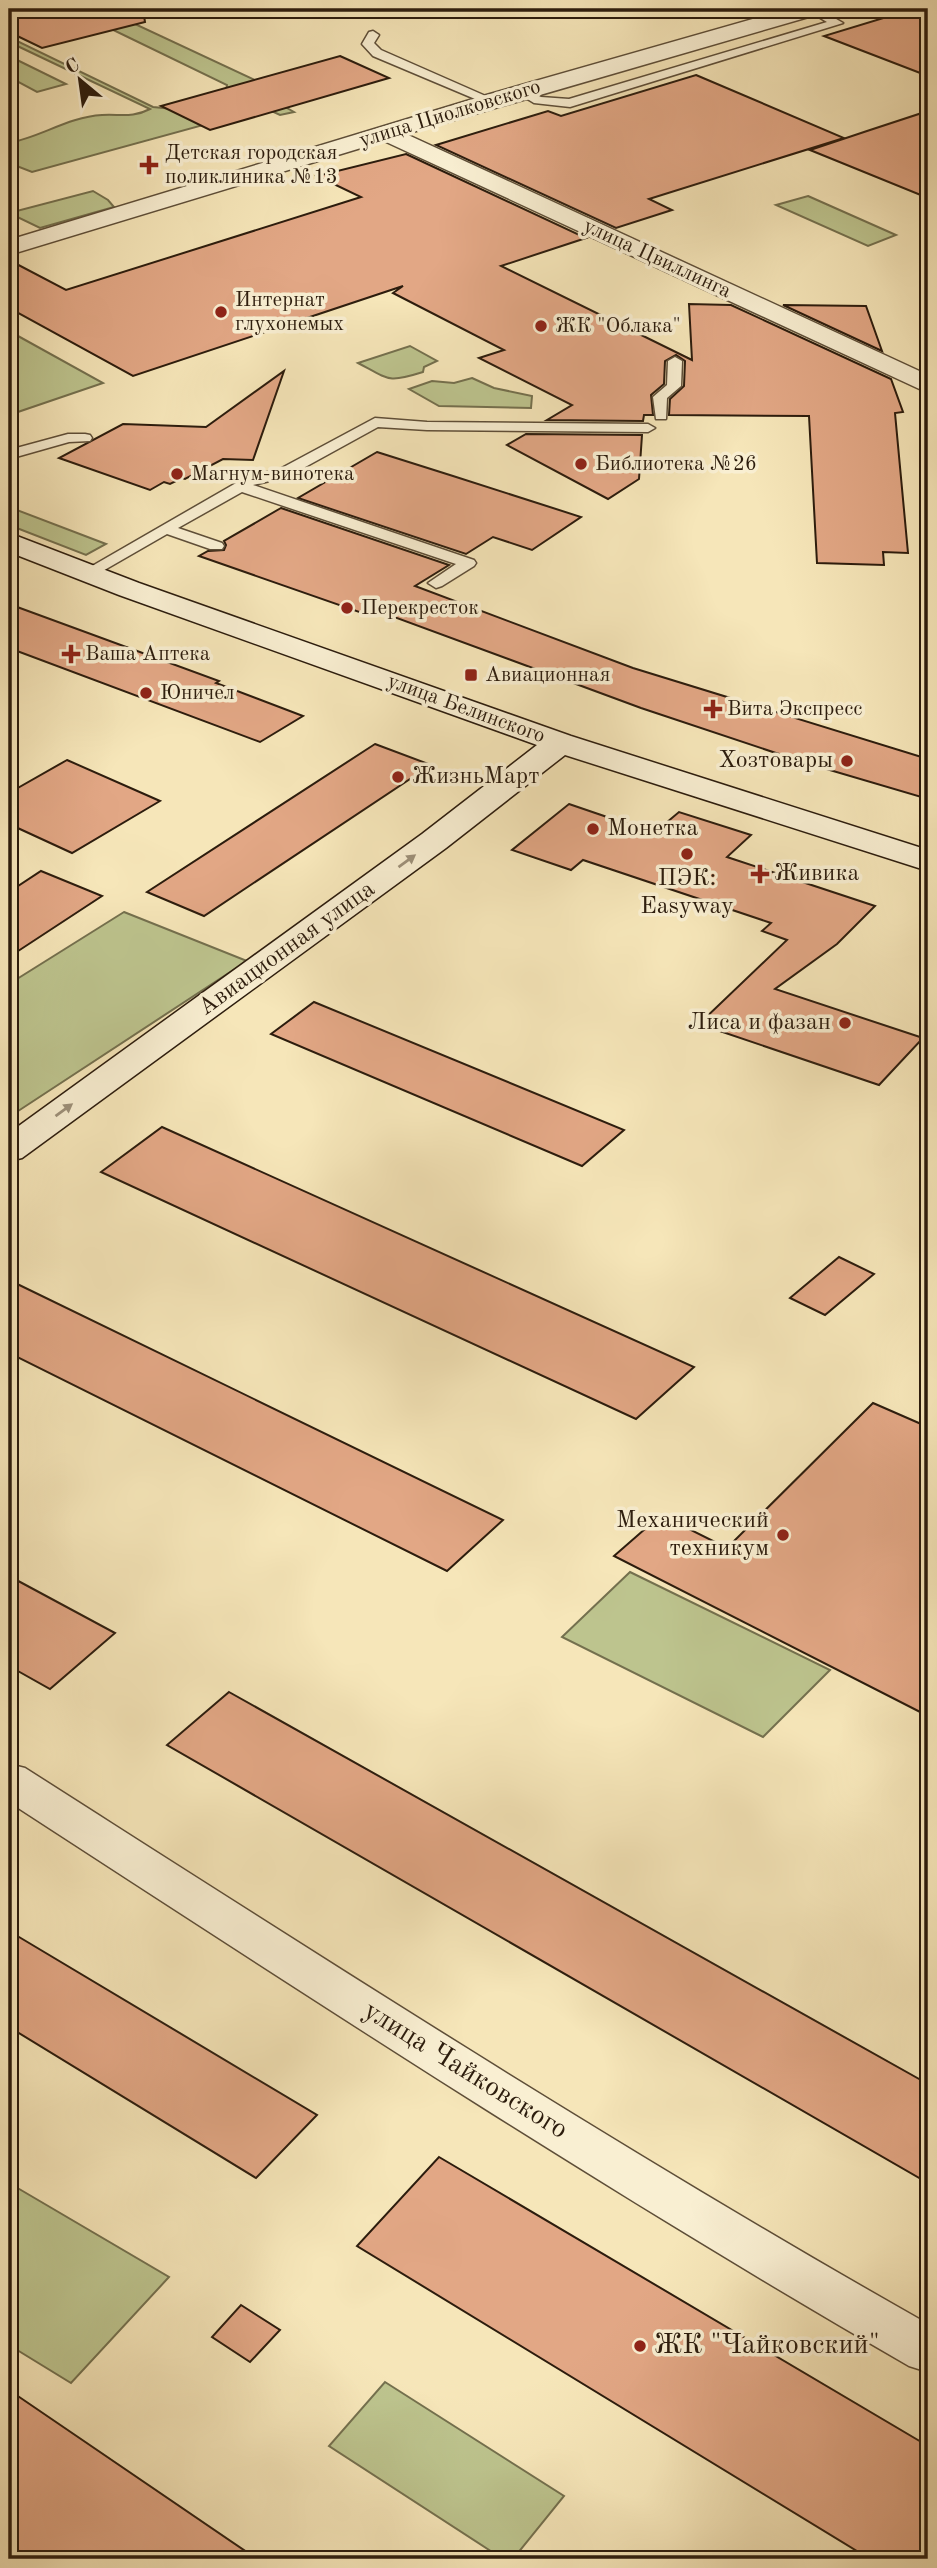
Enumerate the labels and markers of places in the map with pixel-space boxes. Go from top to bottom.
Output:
place label: Детская городская поликлиника №13 [165,143,338,188]
marker: Детская городская поликлиника №13 [139,155,159,175]
place label: Интернат глухонемых [235,290,344,335]
marker: Интернат глухонемых [213,304,229,320]
place label: ЖК "Облака" [555,316,681,337]
marker: ЖК "Облака" [533,318,549,334]
place label: Библиотека №26 [595,454,757,475]
marker: Библиотека №26 [573,456,589,472]
place label: Магнум-винотека [191,464,354,485]
marker: Магнум-винотека [169,466,185,482]
place label: Перекресток [361,598,479,619]
marker: Перекресток [339,600,355,616]
place label: Ваша Аптека [85,644,210,665]
marker: Ваша Аптека [63,646,79,662]
place label: Авиационная [485,665,610,686]
marker: Авиационная [463,667,479,683]
place label: Юничел [160,683,235,704]
marker: Юничел [138,685,154,701]
place label: Вита Экспресс [727,699,862,720]
marker: Вита Экспресс [705,701,721,717]
place label: Хозтовары [718,749,833,773]
marker: Хозтовары [839,753,855,769]
place label: ЖизньМарт [412,765,540,789]
marker: ЖизньМарт [390,769,406,785]
place label: Монетка [607,817,699,841]
marker: Монетка [585,821,601,837]
marker: ПЭК: Easyway [679,846,695,862]
place label: Живика [774,862,860,886]
marker: Живика [752,866,768,882]
place label: ПЭК: Easyway [640,867,734,919]
place label: Лиса и фазан [688,1011,831,1035]
marker: Лиса и фазан [837,1015,853,1031]
place label: Механический техникум [616,1509,769,1561]
marker: Механический техникум [775,1527,791,1543]
place label: ЖК "Чайковский" [654,2332,880,2360]
marker: ЖК "Чайковский" [632,2338,648,2354]

